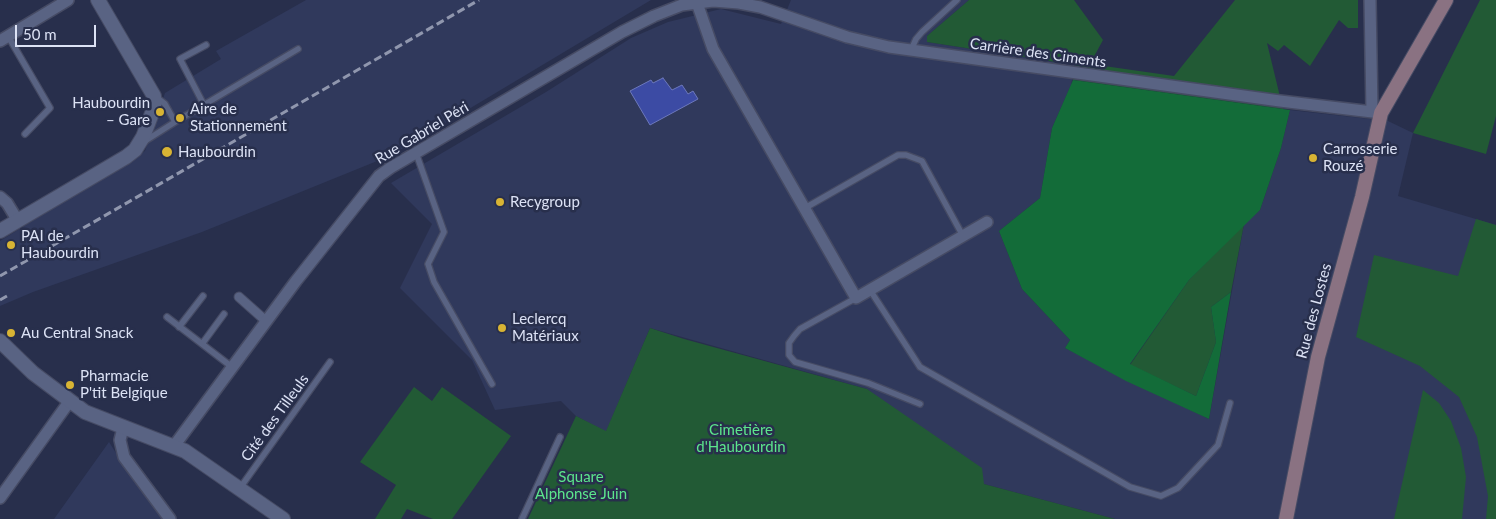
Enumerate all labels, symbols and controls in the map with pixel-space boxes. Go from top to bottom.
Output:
scale bar [18,15,99,47]
text: 50 m [23,25,57,43]
street label: Carrière des Ciments [969,35,1107,71]
place label: Haubourdin – Gare [72,94,150,129]
street label: Rue Gabriel Péri [372,98,472,168]
place label: Aire de Stationnement [190,100,287,135]
marker: Haubourdin – Gare [154,106,166,118]
marker: Aire de Stationnement [174,112,186,124]
place label: Carrosserie Rouzé [1323,140,1397,175]
place label: Haubourdin [178,143,256,161]
marker: Haubourdin [160,145,174,159]
marker: Carrosserie Rouzé [1307,152,1319,164]
place label: Recygroup [510,193,580,211]
marker: Recygroup [494,196,506,208]
place label: PAI de Haubourdin [21,227,99,262]
marker: PAI de Haubourdin [5,239,17,251]
street label: Rue des Lostes [1293,261,1335,361]
place label: Leclercq Matériaux [512,310,579,345]
marker: Leclercq Matériaux [496,322,508,334]
place label: Au Central Snack [21,324,133,342]
marker: Au Central Snack [5,327,17,339]
place label: Pharmacie P'tit Belgique [80,367,168,402]
street label: Cité des Tilleuls [237,371,313,465]
marker: Pharmacie P'tit Belgique [64,379,76,391]
park label: Cimetière d'Haubourdin [696,421,786,456]
park label: Square Alphonse Juin [535,468,627,503]

